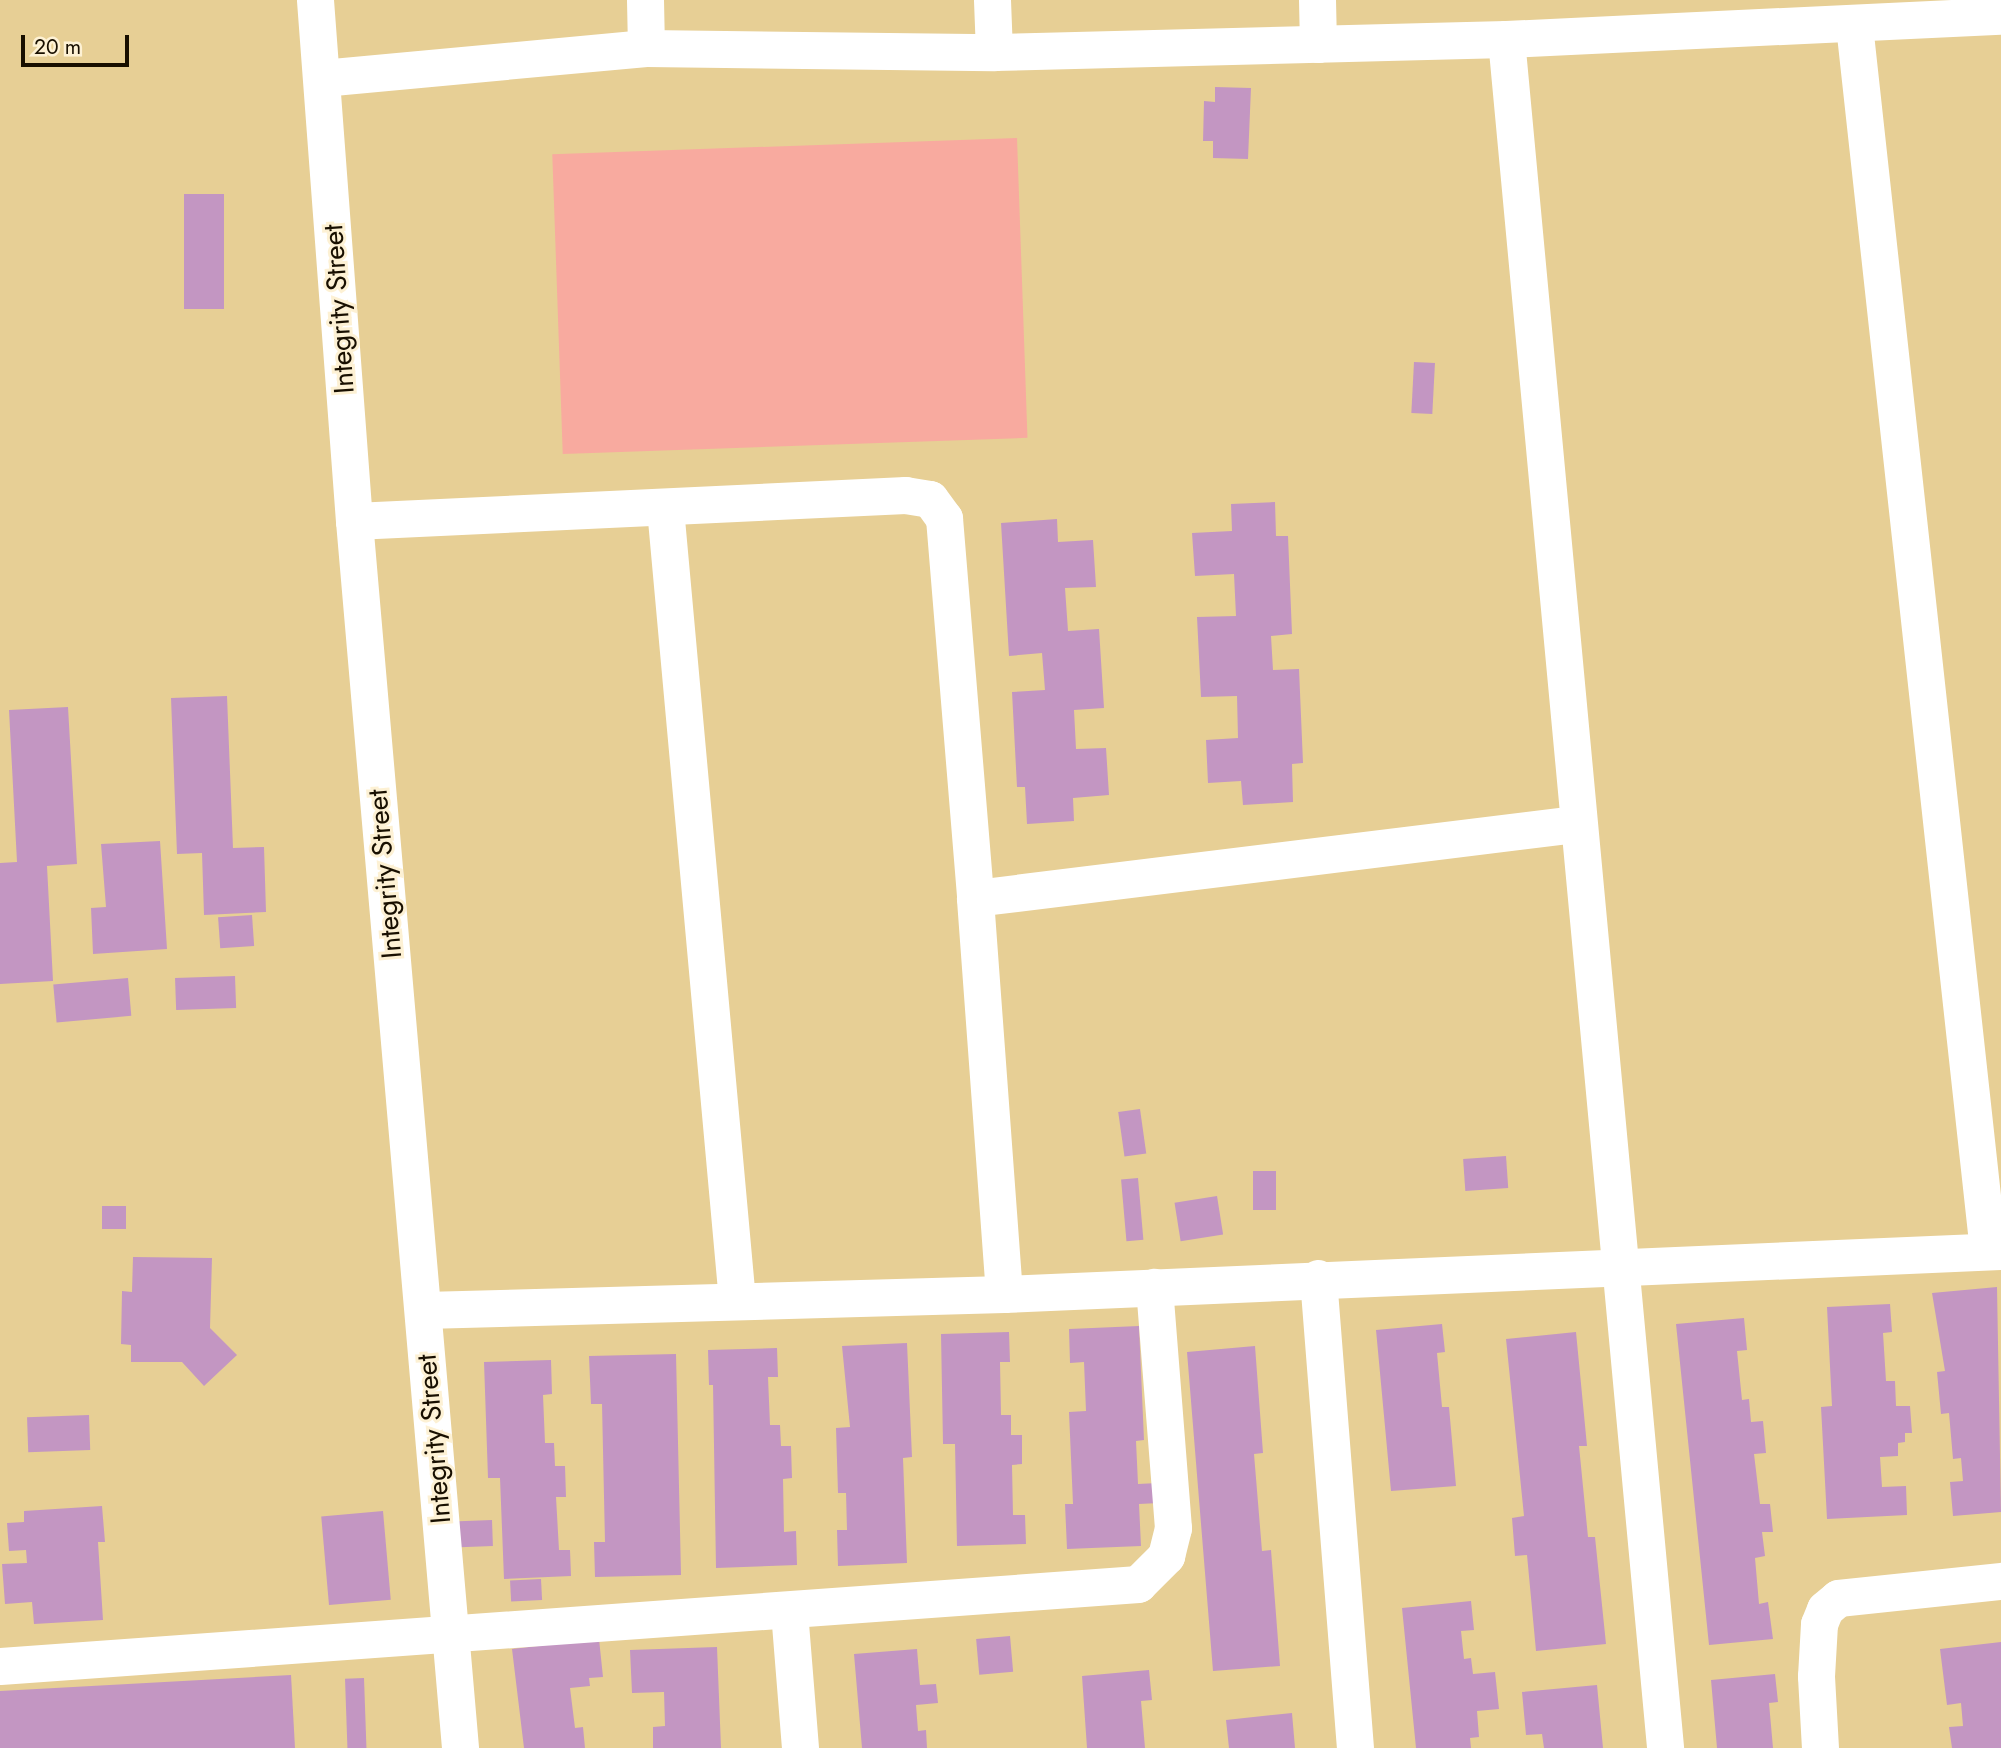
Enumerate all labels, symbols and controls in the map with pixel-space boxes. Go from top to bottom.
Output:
scale bar [24,21,133,65]
text: 20 m [34,32,81,62]
street label: Integrity Street [316,223,362,395]
street label: Integrity Street [361,788,409,960]
street label: Integrity Street [410,1353,458,1525]

